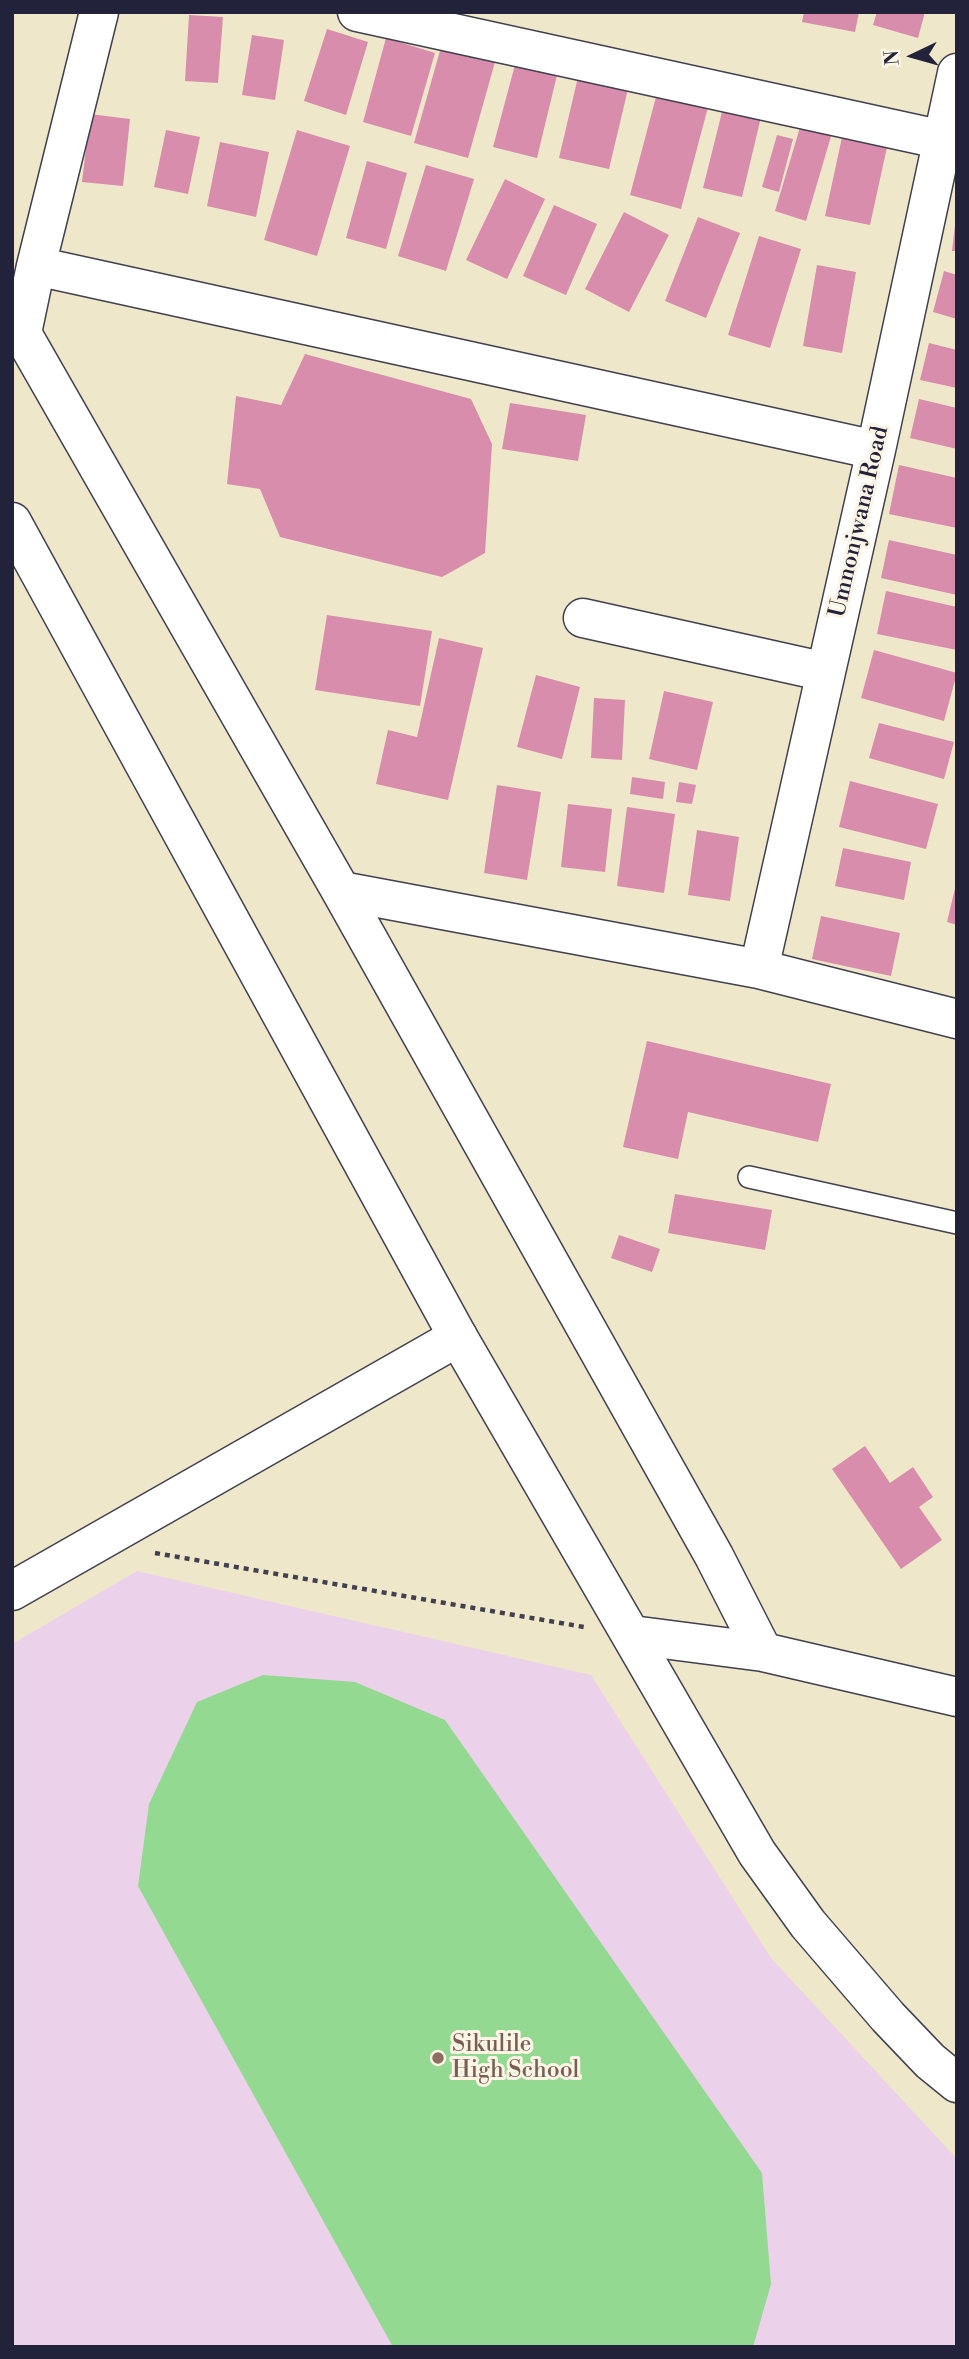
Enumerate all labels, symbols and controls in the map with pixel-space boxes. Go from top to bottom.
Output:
north arrow [878,21,948,91]
text: N [879,49,905,66]
street label: Umnonjwana Road [825,424,895,620]
place label: Sikulile High School [452,2031,579,2085]
marker: Sikulile High School [430,2050,446,2066]

